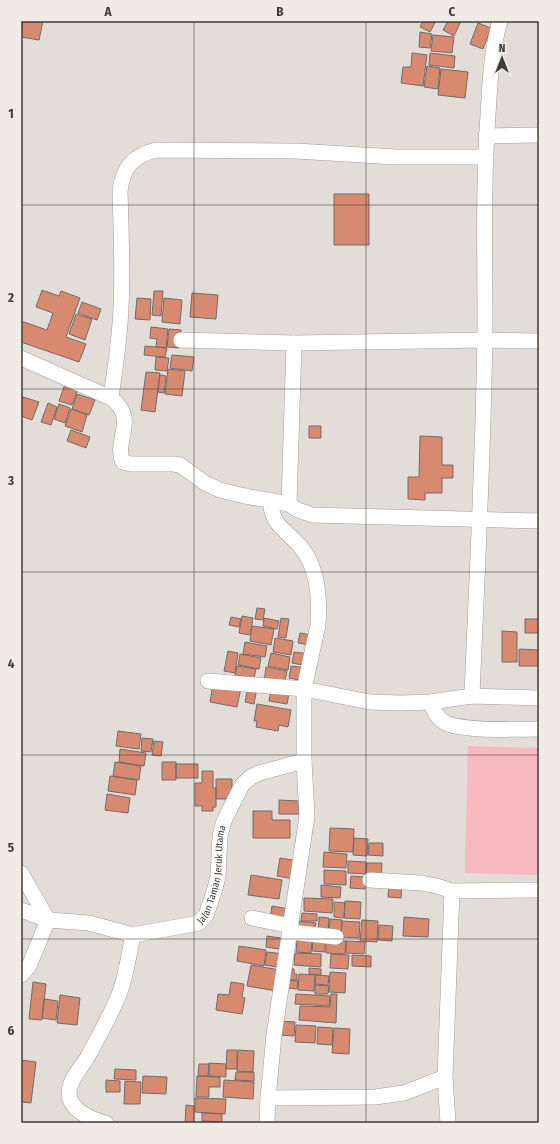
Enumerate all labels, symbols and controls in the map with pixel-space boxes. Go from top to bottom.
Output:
text: A [103,4,112,19]
text: B [276,4,284,19]
text: C [449,4,456,19]
north arrow [482,38,522,78]
text: N [499,42,505,55]
text: 1 [8,106,14,121]
text: 2 [7,290,14,305]
text: 3 [7,473,14,488]
text: 4 [8,656,15,671]
street label: Jalan Taman Jeruk Utama [195,824,229,927]
text: 5 [8,840,14,855]
text: 6 [8,1023,15,1038]

